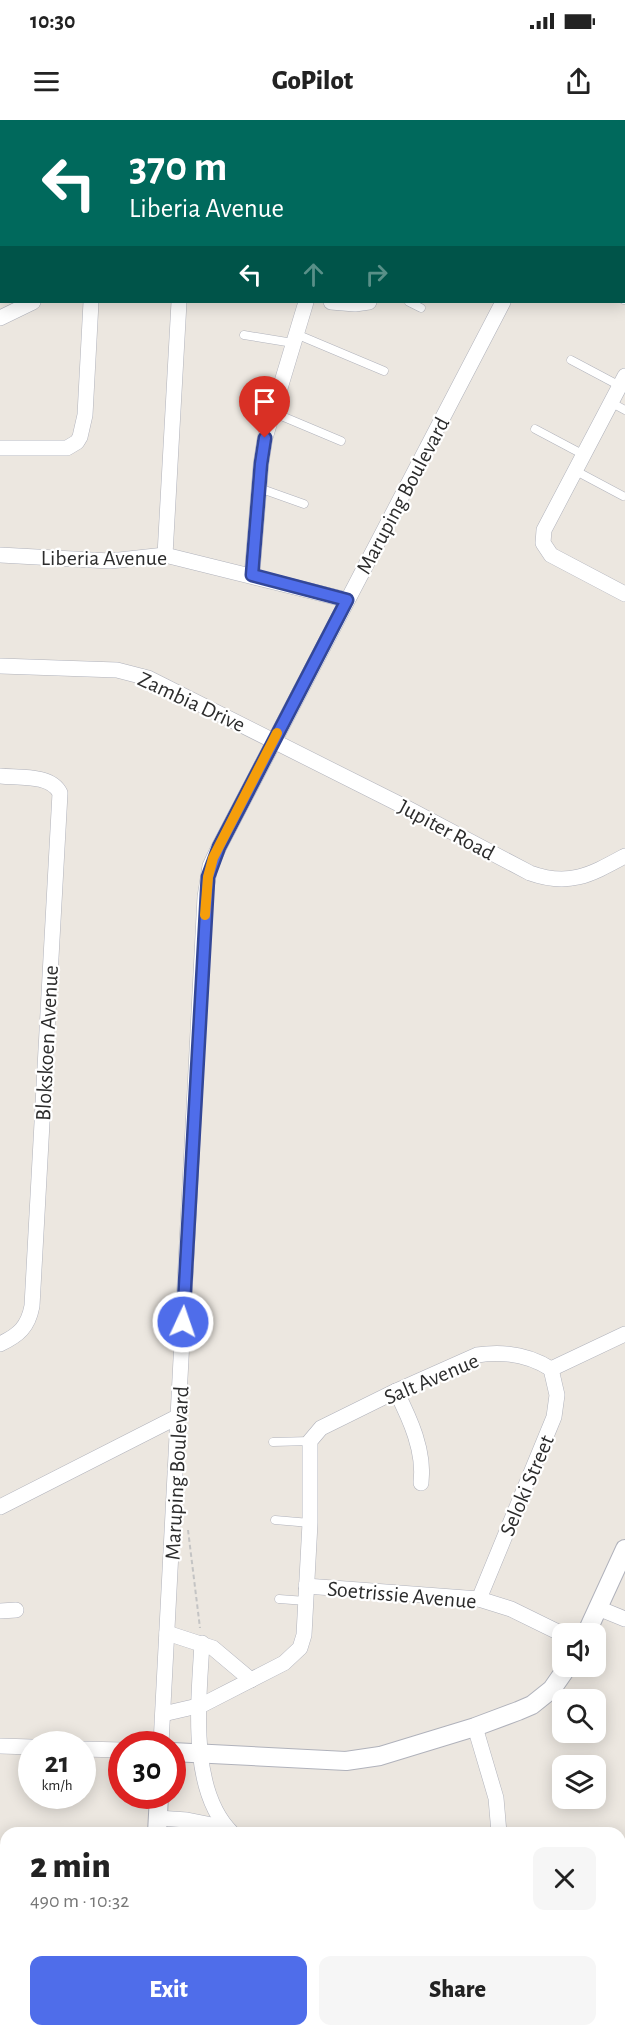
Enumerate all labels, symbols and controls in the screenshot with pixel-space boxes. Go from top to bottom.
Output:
text: 10:30 [30,10,75,32]
icon: menu [30,65,63,98]
icon: share [562,65,595,98]
text: GoPilot [272,67,353,94]
icon: left [30,144,108,222]
text: 370 m [129,146,227,188]
text: Liberia Avenue [129,195,284,222]
icon: left [234,258,267,291]
icon: ahead [297,258,330,291]
icon: right [360,258,393,291]
pin [239,376,290,438]
icon: arrive [248,385,281,418]
street label: Maruping Boulevard [352,413,453,578]
street label: Liberia Avenue [41,547,167,569]
street label: Zambia Drive [135,668,249,736]
street label: Jupiter Road [395,795,498,864]
street label: Blokskoen Avenue [32,965,62,1122]
position arrow [151,1290,215,1354]
street label: Salt Avenue [381,1349,482,1409]
street label: Maruping Boulevard [161,1385,193,1561]
street label: Seloki Street [496,1432,558,1539]
street label: Soetrissie Avenue [326,1578,478,1612]
map controls [552,1623,606,1809]
button: sound [552,1623,606,1677]
button: search [552,1689,606,1743]
speed limit sign: 30 [108,1731,186,1809]
text: 21 [45,1748,69,1778]
button: layers [552,1755,606,1809]
text: km/h [42,1778,72,1793]
button: close [533,1847,596,1910]
text: 2 min [30,1848,111,1884]
text: 490 m · 10:32 [30,1891,129,1911]
button: Exit [30,1956,307,2025]
button: Share [319,1956,596,2025]

